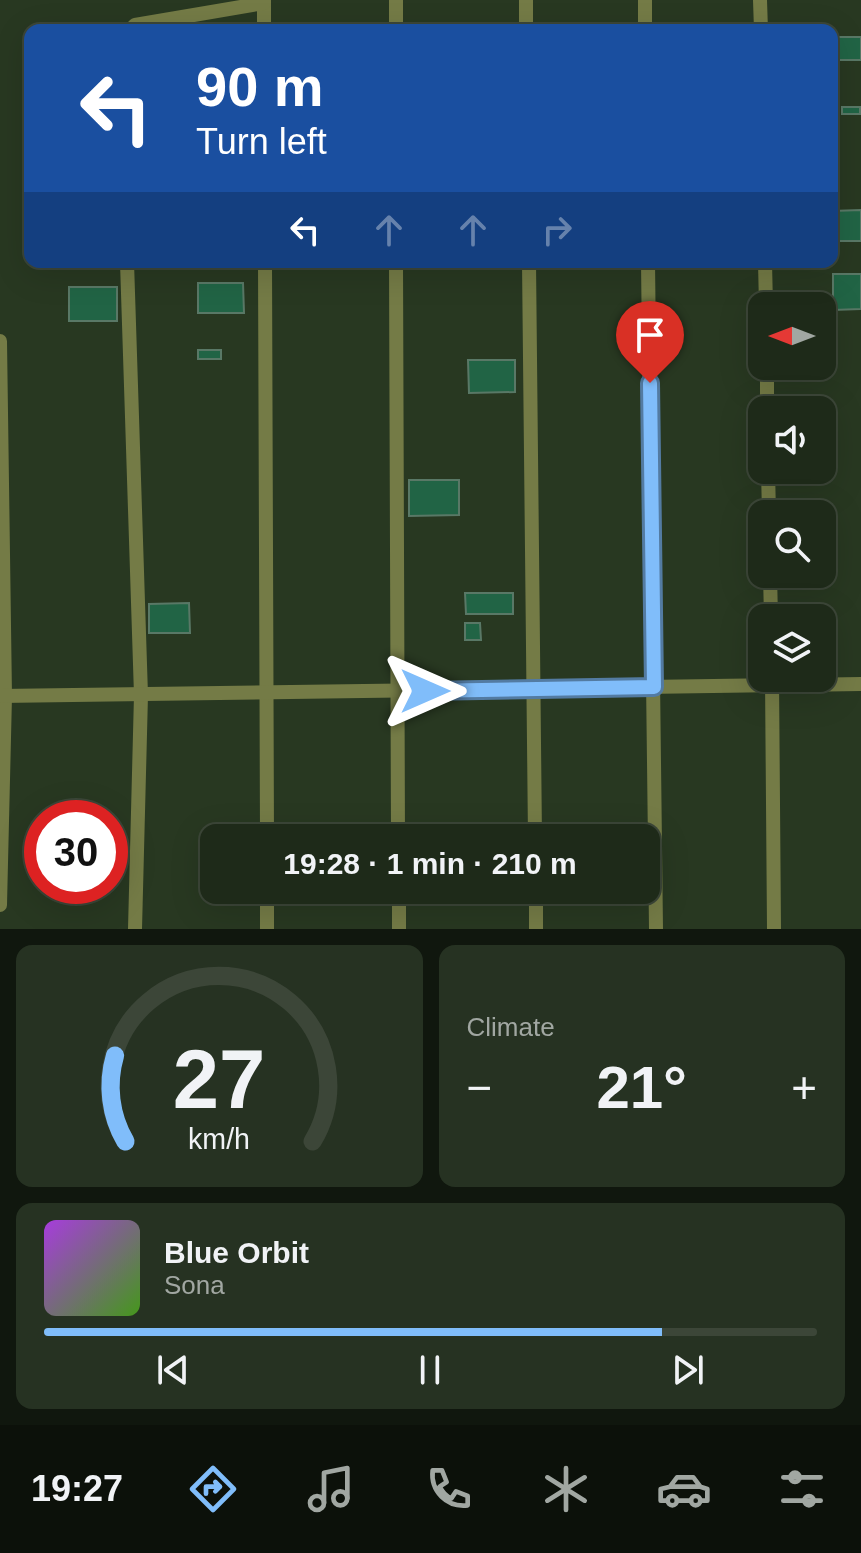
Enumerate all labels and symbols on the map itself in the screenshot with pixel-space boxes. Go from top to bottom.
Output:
north arrow [748,292,836,380]
pin [616,301,684,383]
position arrow [383,649,467,733]
speed limit sign: 30 [24,800,128,904]

